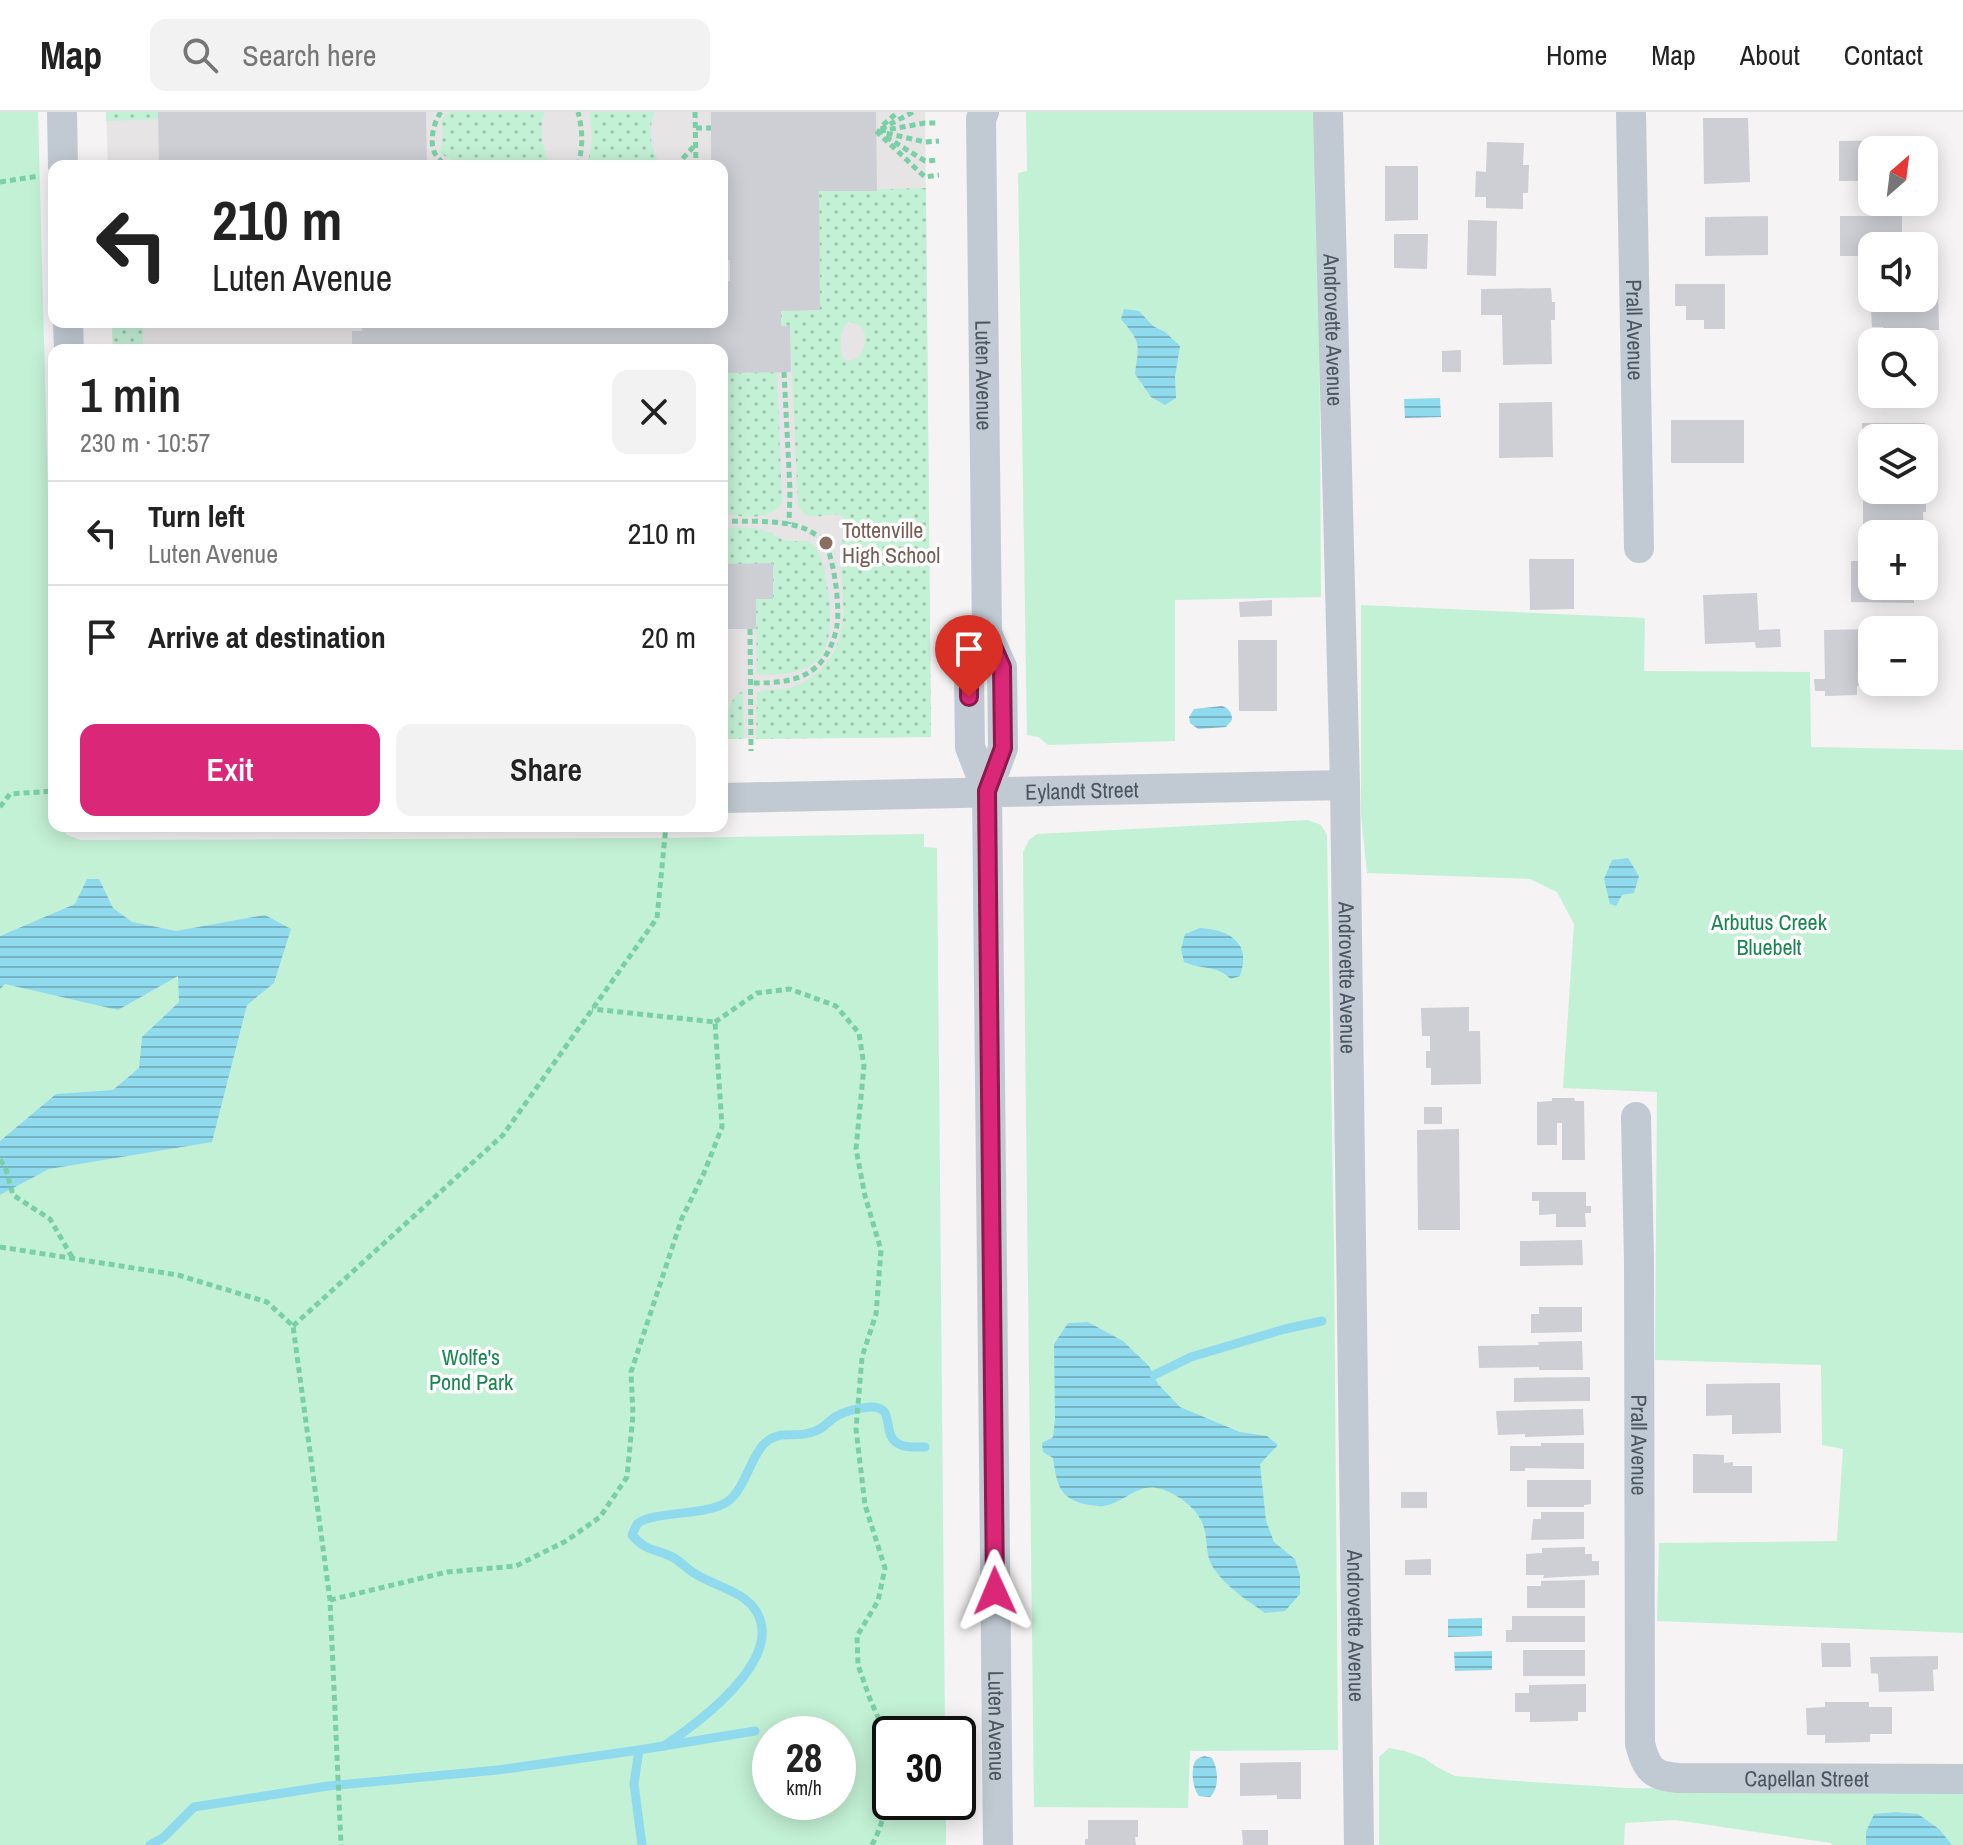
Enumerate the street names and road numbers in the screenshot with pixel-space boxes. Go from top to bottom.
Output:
street label: Androvette Avenue [1317,252,1350,406]
street label: Prall Avenue [1619,279,1651,381]
street label: Luten Avenue [968,320,1000,431]
street label: Eylandt Street [1025,774,1139,807]
street label: Androvette Avenue [1332,900,1364,1054]
street label: Prall Avenue [1624,1394,1654,1496]
street label: Androvette Avenue [1340,1548,1372,1702]
street label: Luten Avenue [981,1671,1012,1781]
street label: Capellan Street [1744,1763,1869,1794]

